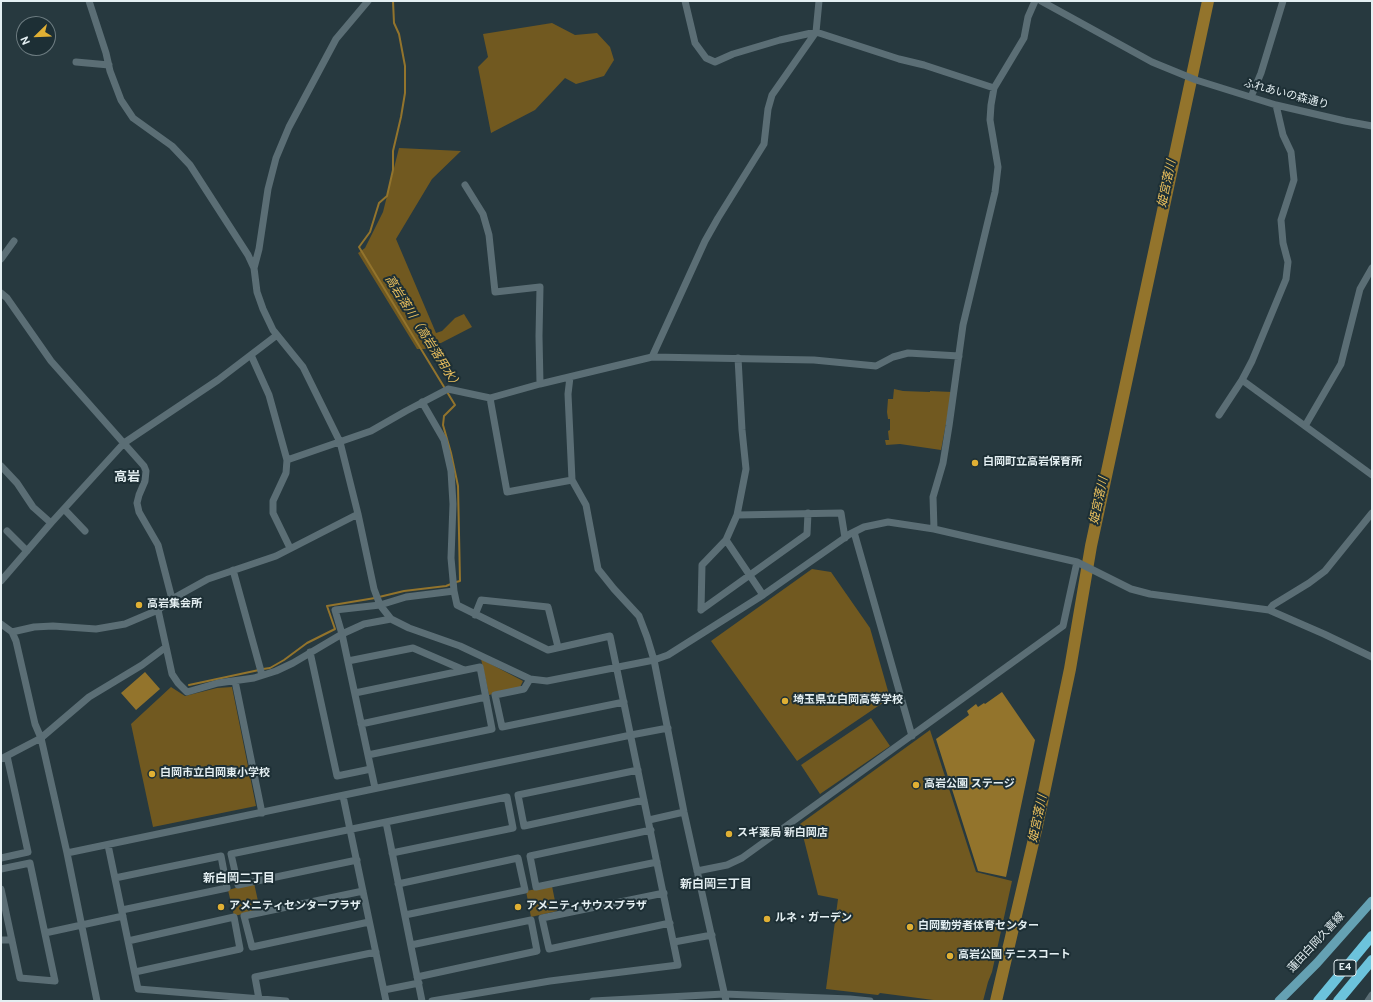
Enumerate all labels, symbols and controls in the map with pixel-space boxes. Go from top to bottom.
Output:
north arrow [16,16,56,56]
text: N [18,34,34,47]
street label: ふれあいの森通り [1242,77,1330,113]
water label: 姫宮落川 [1156,159,1180,209]
water label: 高岩落川（高岩落用水） [381,273,463,393]
place label: 白岡町立高岩保育所 [983,456,1082,470]
marker: 白岡町立高岩保育所 [970,458,980,468]
district label: 高岩 [114,470,140,486]
water label: 姫宮落川 [1088,476,1112,526]
place label: 高岩集会所 [147,598,202,612]
marker: 高岩集会所 [134,600,144,610]
place label: 埼玉県立白岡高等学校 [793,694,903,708]
marker: 埼玉県立白岡高等学校 [780,696,790,706]
place label: 白岡市立白岡東小学校 [160,767,270,781]
marker: 白岡市立白岡東小学校 [147,769,157,779]
place label: 高岩公園 ステージ [924,778,1015,792]
marker: 高岩公園 ステージ [911,780,921,790]
water label: 姫宮落川 [1027,794,1051,844]
place label: スギ薬局 新白岡店 [737,827,828,841]
marker: スギ薬局 新白岡店 [724,829,734,839]
district label: 新白岡二丁目 [203,873,275,887]
district label: 新白岡三丁目 [680,879,752,893]
place label: アメニティセンタープラザ [229,900,361,914]
place label: アメニティサウスプラザ [526,900,647,914]
marker: アメニティセンタープラザ [216,902,226,912]
marker: アメニティサウスプラザ [513,902,523,912]
street label: 蓮田白岡久喜線 [1286,910,1348,976]
place label: ルネ・ガーデン [775,912,852,926]
marker: ルネ・ガーデン [762,914,772,924]
place label: 白岡勤労者体育センター [918,920,1039,934]
marker: 白岡勤労者体育センター [905,922,915,932]
place label: 高岩公園 テニスコート [958,949,1071,963]
marker: 高岩公園 テニスコート [945,951,955,961]
road number: E4 [1334,960,1356,976]

